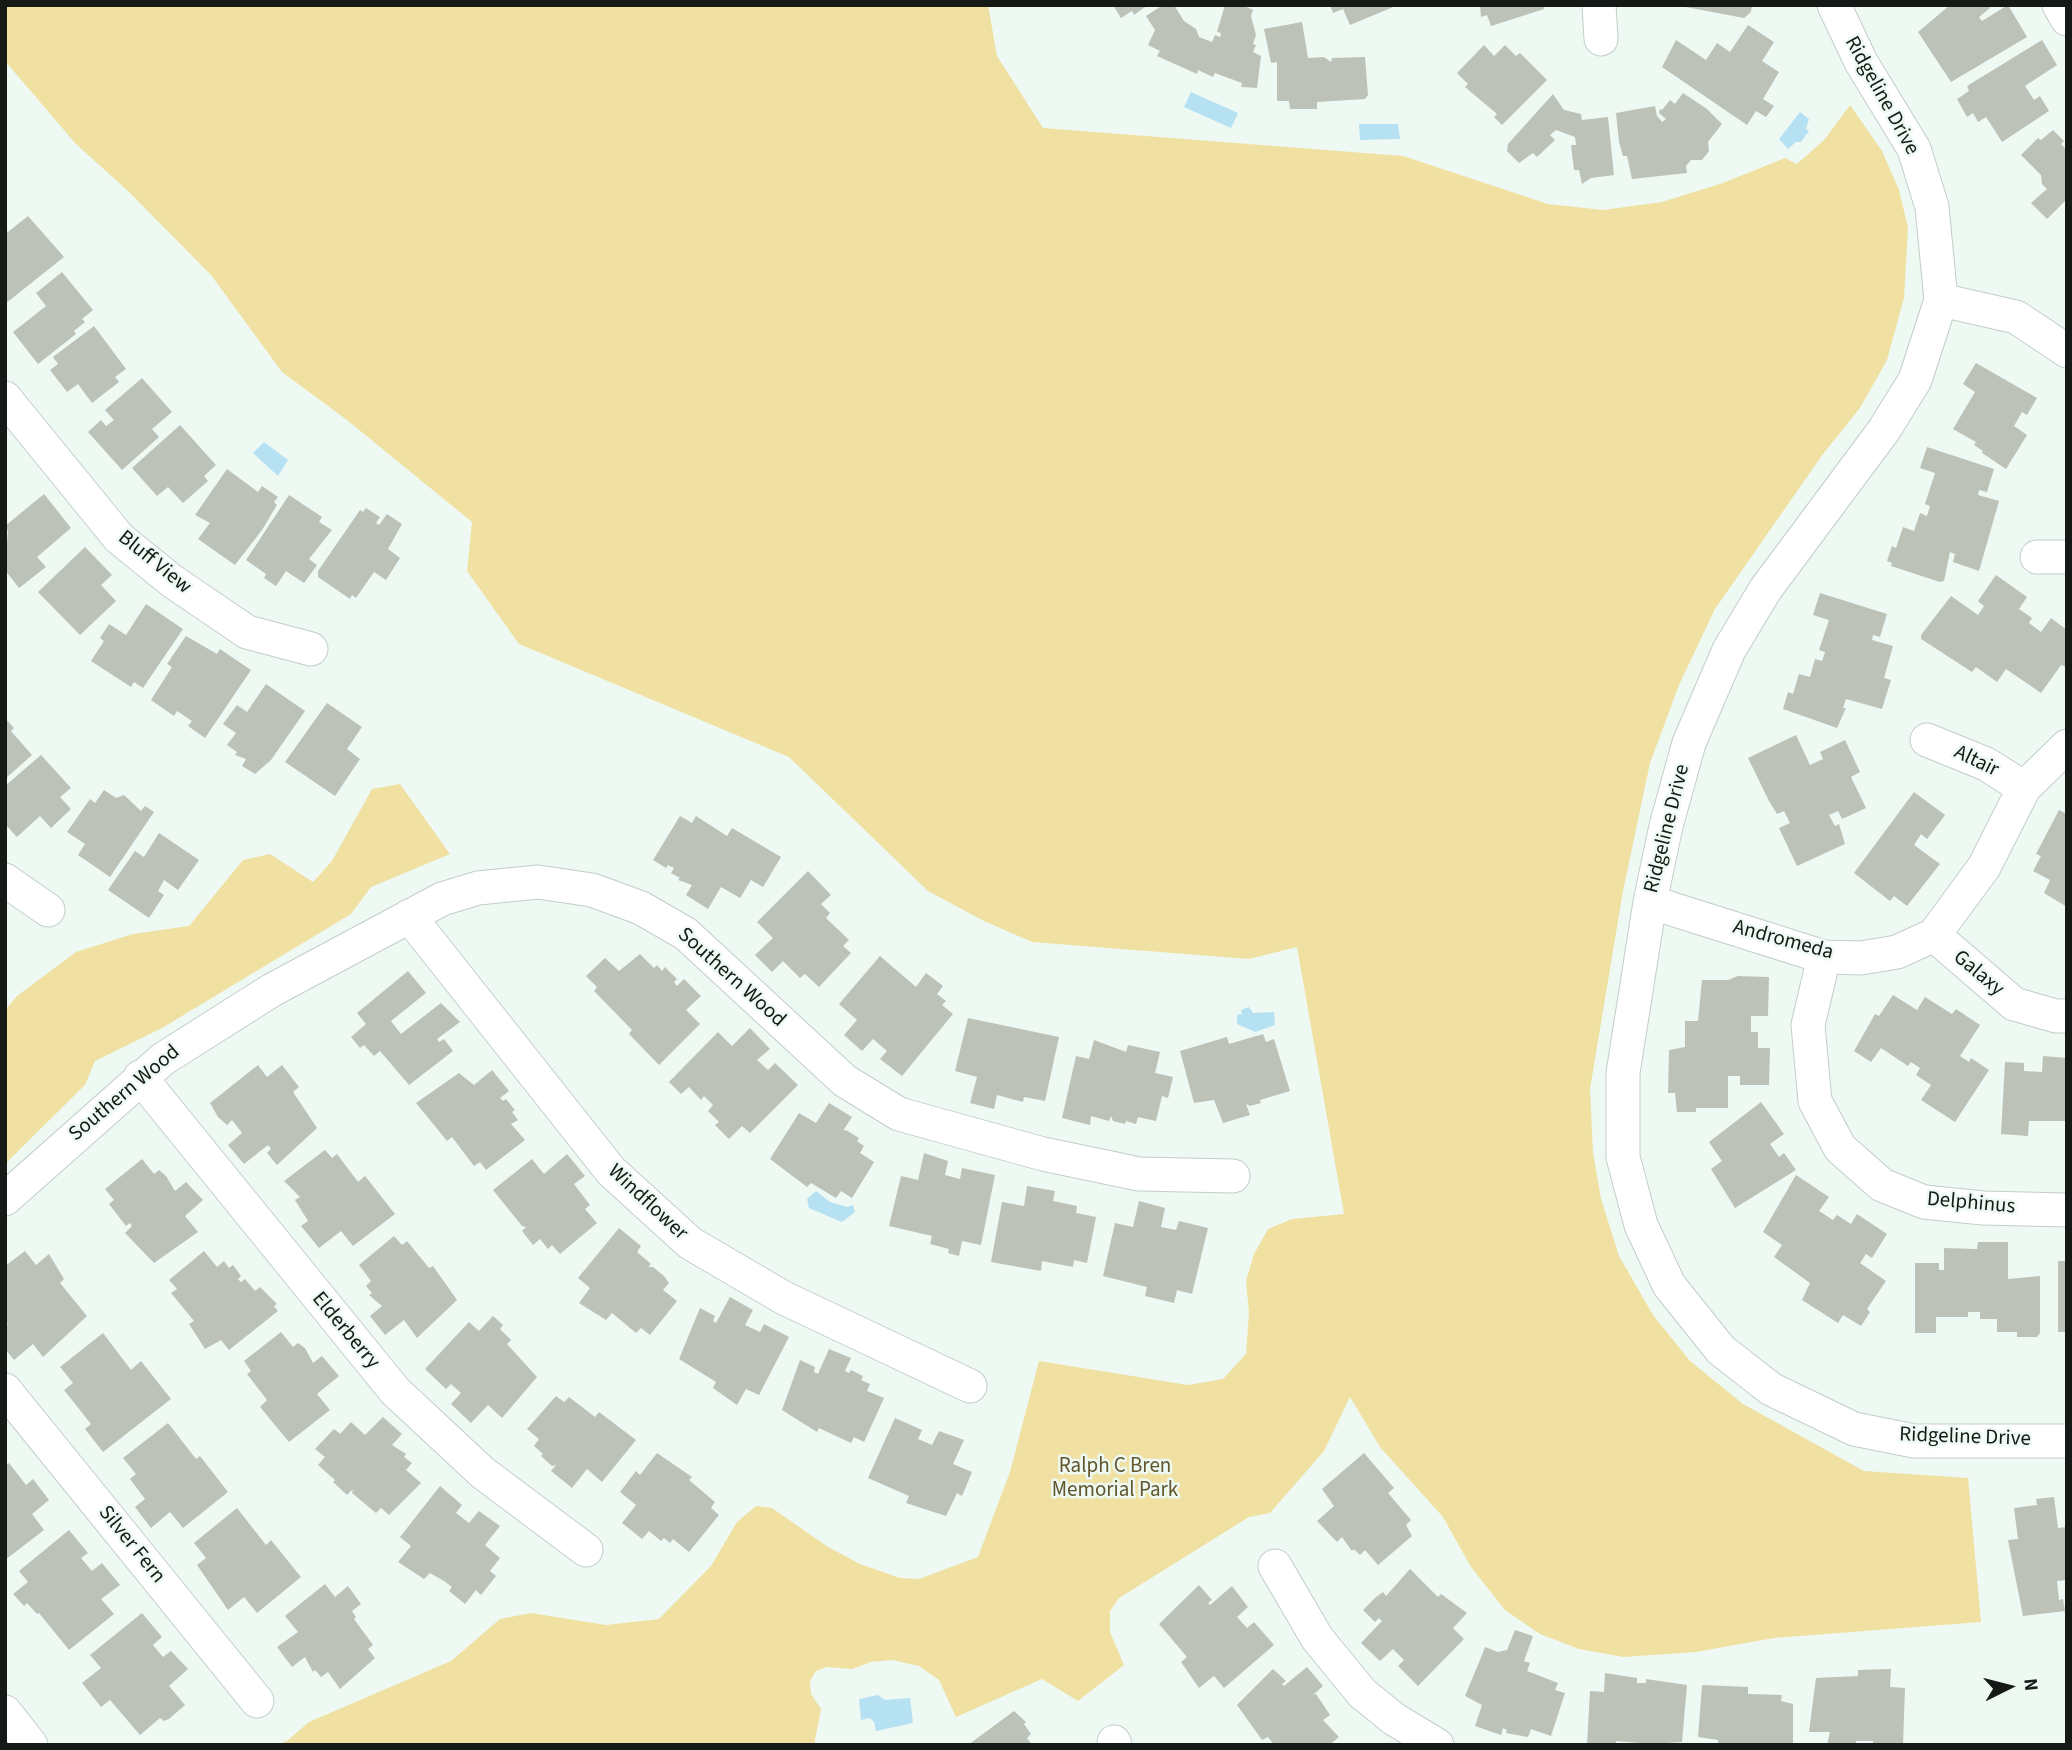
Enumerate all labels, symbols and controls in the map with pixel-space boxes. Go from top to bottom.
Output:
street label: Ridgeline Drive [1838,32,1924,160]
street label: Bluff View [112,526,196,600]
street label: Altair [1950,740,2002,784]
street label: Ridgeline Drive [1640,762,1696,896]
street label: Andromeda [1730,915,1836,967]
street label: Southern Wood [672,923,790,1033]
street label: Galaxy [1947,946,2009,1002]
street label: Southern Wood [64,1040,186,1148]
street label: Windflower [602,1160,692,1246]
street label: Delphinus [1926,1188,2016,1220]
street label: Elderberry [306,1287,384,1375]
street label: Ridgeline Drive [1899,1423,2031,1453]
park label: Ralph C Bren Memorial Park [1052,1454,1178,1504]
street label: Silver Fern [92,1501,170,1589]
north arrow [1974,1652,2044,1722]
text: N [2016,1677,2044,1692]

